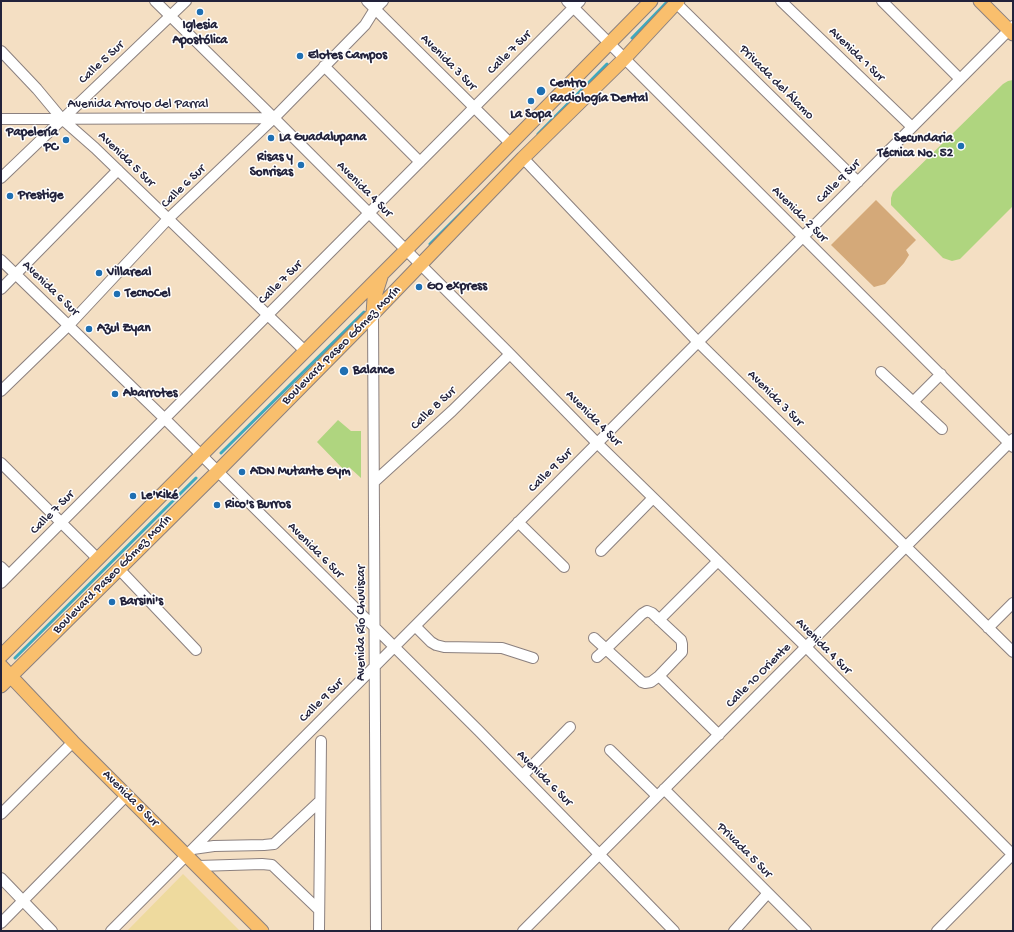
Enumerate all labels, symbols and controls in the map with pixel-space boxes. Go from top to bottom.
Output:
marker: Iglesia Apostólica [195,7,205,17]
place label: Iglesia Apostólica [173,18,227,49]
street label: Avenida 1 Sur [825,24,887,86]
street label: Calle 7 Sur [485,28,535,78]
street label: Avenida 3 Sur [416,31,480,95]
street label: Calle 5 Sur [76,38,128,88]
street label: Privada del Álamo [735,42,817,124]
place label: Elotes Campos [308,48,387,64]
marker: Elotes Campos [295,51,305,61]
place label: Centro Radiología Dental [550,76,648,107]
marker: Centro Radiología Dental [535,85,547,97]
marker: La Sopa [526,96,536,106]
street label: Avenida Arroyo del Parral [68,97,208,113]
place label: La Sopa [510,107,552,123]
place label: Papelería PC [6,125,58,156]
street label: Avenida 5 Sur [94,129,158,191]
place label: La Guadalupana [279,130,366,146]
place label: Secundaria Técnica No. 52 [878,131,953,162]
marker: La Guadalupana [266,133,276,143]
marker: Papelería PC [61,135,71,145]
marker: Secundaria Técnica No. 52 [956,141,966,151]
place label: Risas y Sonrisas [250,150,293,181]
street label: Calle 9 Sur [814,157,864,207]
street label: Avenida 4 Sur [333,159,395,221]
marker: Risas y Sonrisas [296,160,306,170]
street label: Calle 6 Sur [158,162,210,212]
street label: Avenida 2 Sur [768,184,830,246]
place label: Prestige [18,188,64,204]
marker: Prestige [5,191,15,201]
street label: Avenida 6 Sur [18,258,82,320]
street label: Calle 7 Sur [256,258,306,308]
place label: Villareal [107,265,151,281]
marker: Villareal [94,268,104,278]
place label: GO express [427,279,487,295]
marker: GO express [414,282,424,292]
street label: Boulevard Paseo Gómez Morín [279,283,405,409]
place label: TecnoCel [125,286,171,302]
marker: TecnoCel [112,289,122,299]
place label: Azul Zyan [97,321,151,337]
marker: Azul Zyan [84,324,94,334]
place label: Balance [353,363,394,379]
marker: Balance [338,365,350,377]
street label: Avenida 3 Sur [743,367,807,431]
street label: Calle 8 Sur [408,384,460,434]
place label: Abarrotes [123,386,178,402]
street label: Avenida 4 Sur [562,388,624,450]
marker: Abarrotes [110,389,120,399]
street label: Calle 9 Sur [526,446,576,496]
place label: ADN Mutante Gym [250,464,350,480]
marker: ADN Mutante Gym [237,467,247,477]
street label: Calle 7 Sur [28,488,78,538]
place label: Le'Kiké [141,488,178,504]
marker: Le'Kiké [128,491,138,501]
place label: Rico's Burros [225,497,290,513]
marker: Rico's Burros [212,500,222,510]
street label: Boulevard Paseo Gómez Morín [50,512,176,638]
street label: Avenida 6 Sur [284,520,346,582]
street label: Avenida Río Chuviscar [354,565,370,681]
place label: Barsini's [120,594,163,610]
marker: Barsini's [107,597,117,607]
street label: Avenida 4 Sur [792,616,854,678]
street label: Calle 10 Oriente [723,640,795,712]
street label: Calle 9 Sur [297,676,347,726]
street label: Avenida 6 Sur [513,748,575,810]
street label: Avenida 8 Sur [98,767,162,831]
street label: Privada 5 Sur [713,820,775,882]

